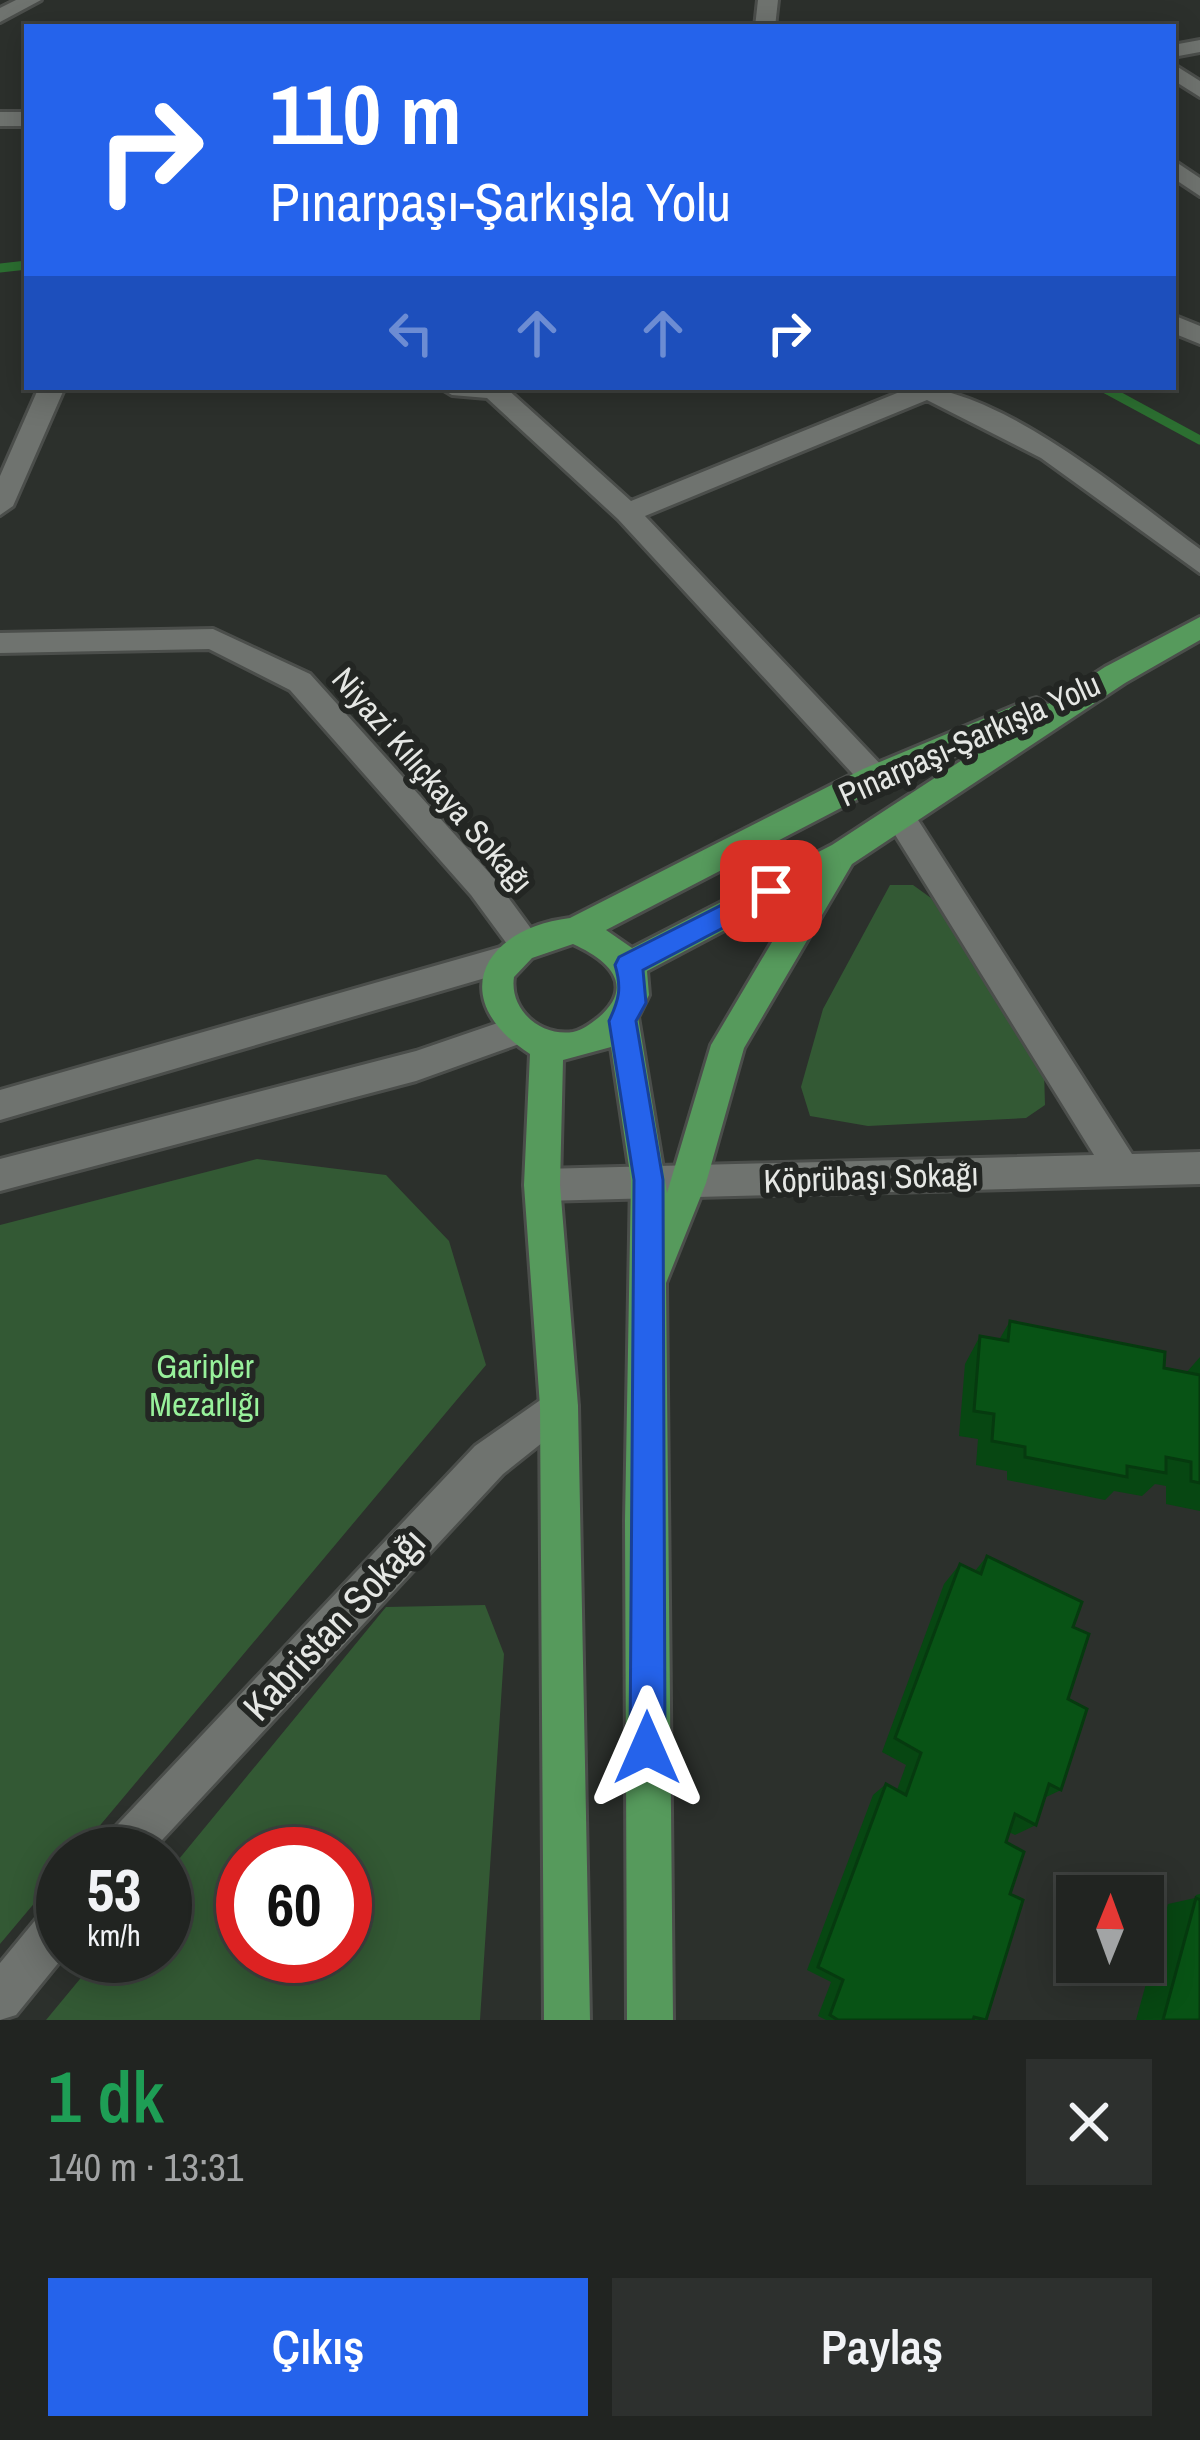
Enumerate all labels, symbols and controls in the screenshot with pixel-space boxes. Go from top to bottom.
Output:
text: 110 m [270,57,462,170]
icon: right [72,72,228,228]
text: Pınarpaşı-Şarkışla Yolu [270,165,731,238]
icon: left [378,300,444,366]
icon: ahead [504,300,570,366]
icon: ahead [630,300,696,366]
icon: right [756,300,822,366]
street label: Niyazi Kılıçkaya Sokağı [323,658,543,902]
street label: Pınarpaşı-Şarkışla Yolu [831,662,1107,816]
pin [720,840,822,942]
icon: arrive [738,858,804,924]
street label: Köprübaşı Sokağı [763,1151,979,1203]
park label: Garipler Mezarlığı [149,1344,261,1426]
street label: Kabristan Sokağı [231,1517,437,1731]
position arrow [584,1685,710,1811]
speed limit sign: 60 [216,1827,372,1983]
text: 53 [87,1849,141,1930]
north arrow [1056,1875,1164,1983]
map controls [1056,1875,1164,1983]
text: km/h [87,1915,141,1955]
text: 1 dk [48,2047,164,2144]
button: close [1026,2059,1152,2185]
text: 140 m · 13:31 [48,2141,244,2193]
button: Çıkış [48,2278,588,2416]
button: Paylaş [612,2278,1152,2416]

